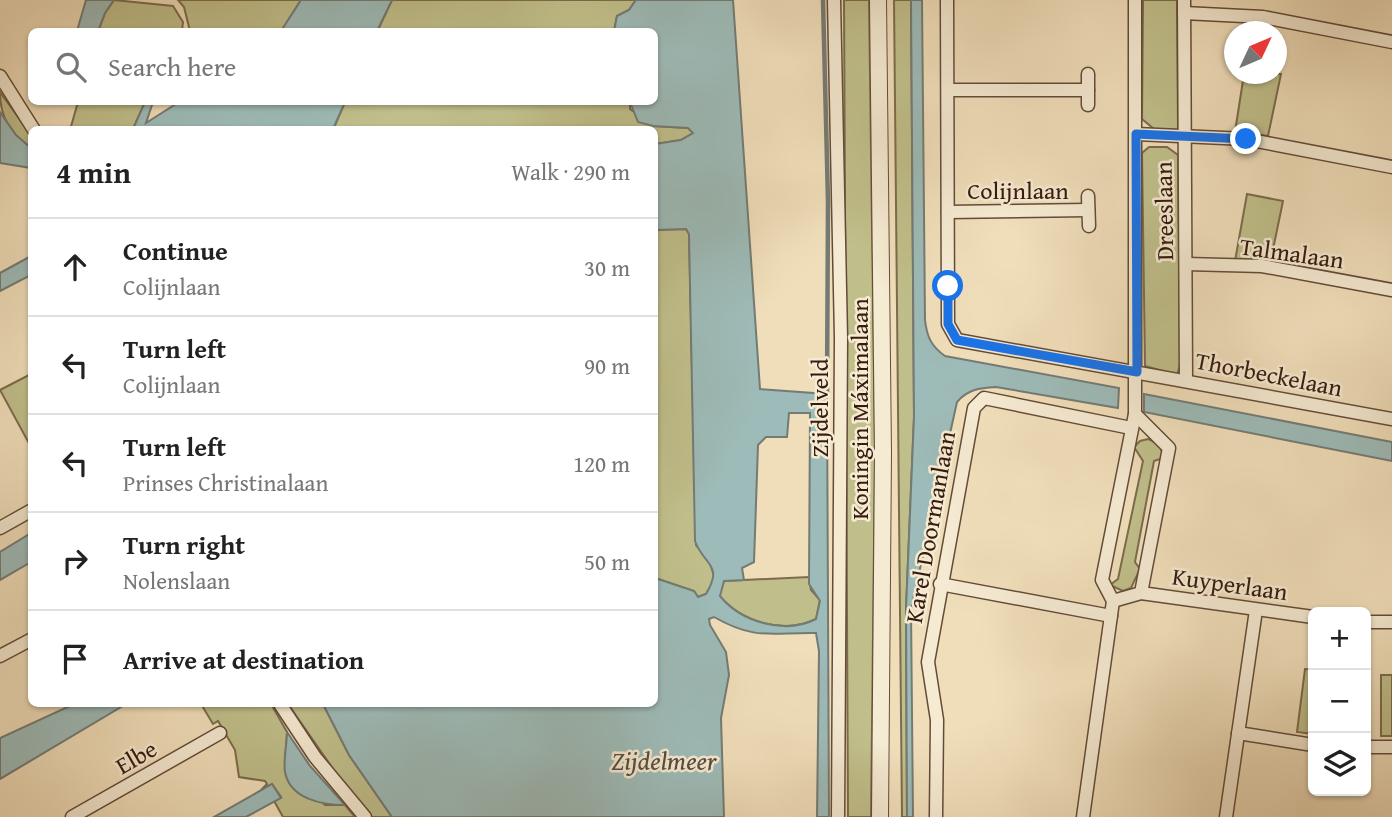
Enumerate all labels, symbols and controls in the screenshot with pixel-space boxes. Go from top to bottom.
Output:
north arrow [1224,21,1287,84]
search box [28,28,658,105]
text: Search here [108,47,236,86]
icon: search [52,48,90,86]
route end [1230,123,1261,154]
text: 4 min [56,150,131,194]
text: Walk · 290 m [511,155,630,188]
street label: Dreeslaan [1146,161,1182,261]
street label: Colijnlaan [967,173,1069,208]
street label: Talmalaan [1238,228,1347,278]
text: Continue [123,231,228,270]
icon: ahead [56,248,94,286]
text: 30 m [584,251,630,284]
text: Colijnlaan [123,270,220,303]
route start [932,270,963,301]
street label: Koningin Máximalaan [842,298,877,520]
text: Turn left [123,329,226,368]
street label: Thorbeckelaan [1193,343,1346,405]
icon: left [56,346,94,384]
text: 90 m [584,349,630,382]
street label: Zijdelveld [802,358,837,457]
text: Colijnlaan [123,368,220,401]
text: Turn left [123,427,226,466]
street label: Karel Doormanlaan [896,428,964,626]
icon: left [56,444,94,482]
text: 120 m [573,447,630,480]
text: Prinses Christinalaan [123,466,328,499]
text: Turn right [123,525,245,564]
icon: right [56,542,94,580]
text: 50 m [584,545,630,578]
street label: Kuyperlaan [1170,559,1290,609]
text: Nolenslaan [123,564,230,597]
map controls [1308,607,1371,796]
button: + [1308,607,1371,670]
icon: arrive [56,640,94,678]
text: Arrive at destination [123,640,364,679]
button: − [1308,670,1371,733]
street label: Elbe [109,731,163,783]
button: layers [1308,733,1371,796]
water label: Zijdelmeer [611,741,718,780]

